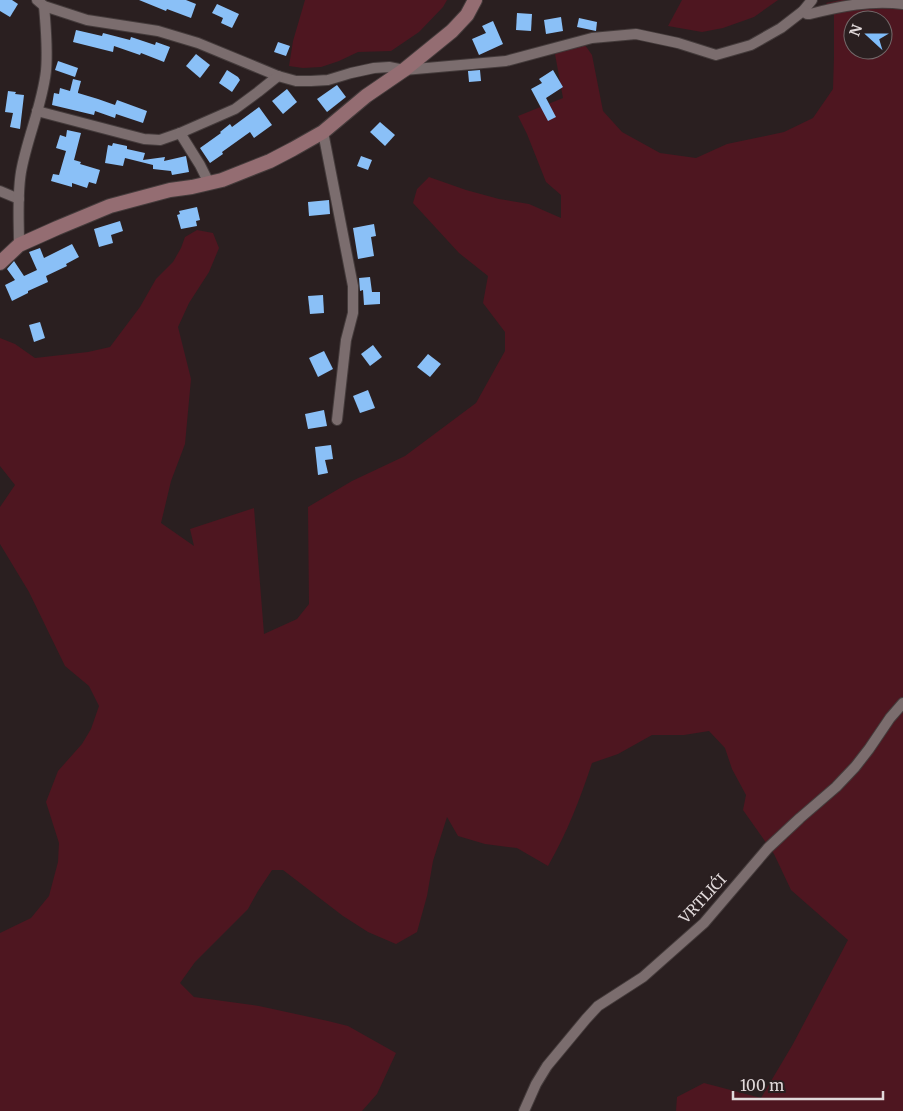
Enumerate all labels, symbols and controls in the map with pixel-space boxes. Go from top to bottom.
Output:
north arrow [843,10,893,60]
text: N [845,22,866,39]
street label: VRTLIĆI [674,869,730,928]
scale bar [733,1068,883,1100]
text: 100 m [740,1076,784,1095]

